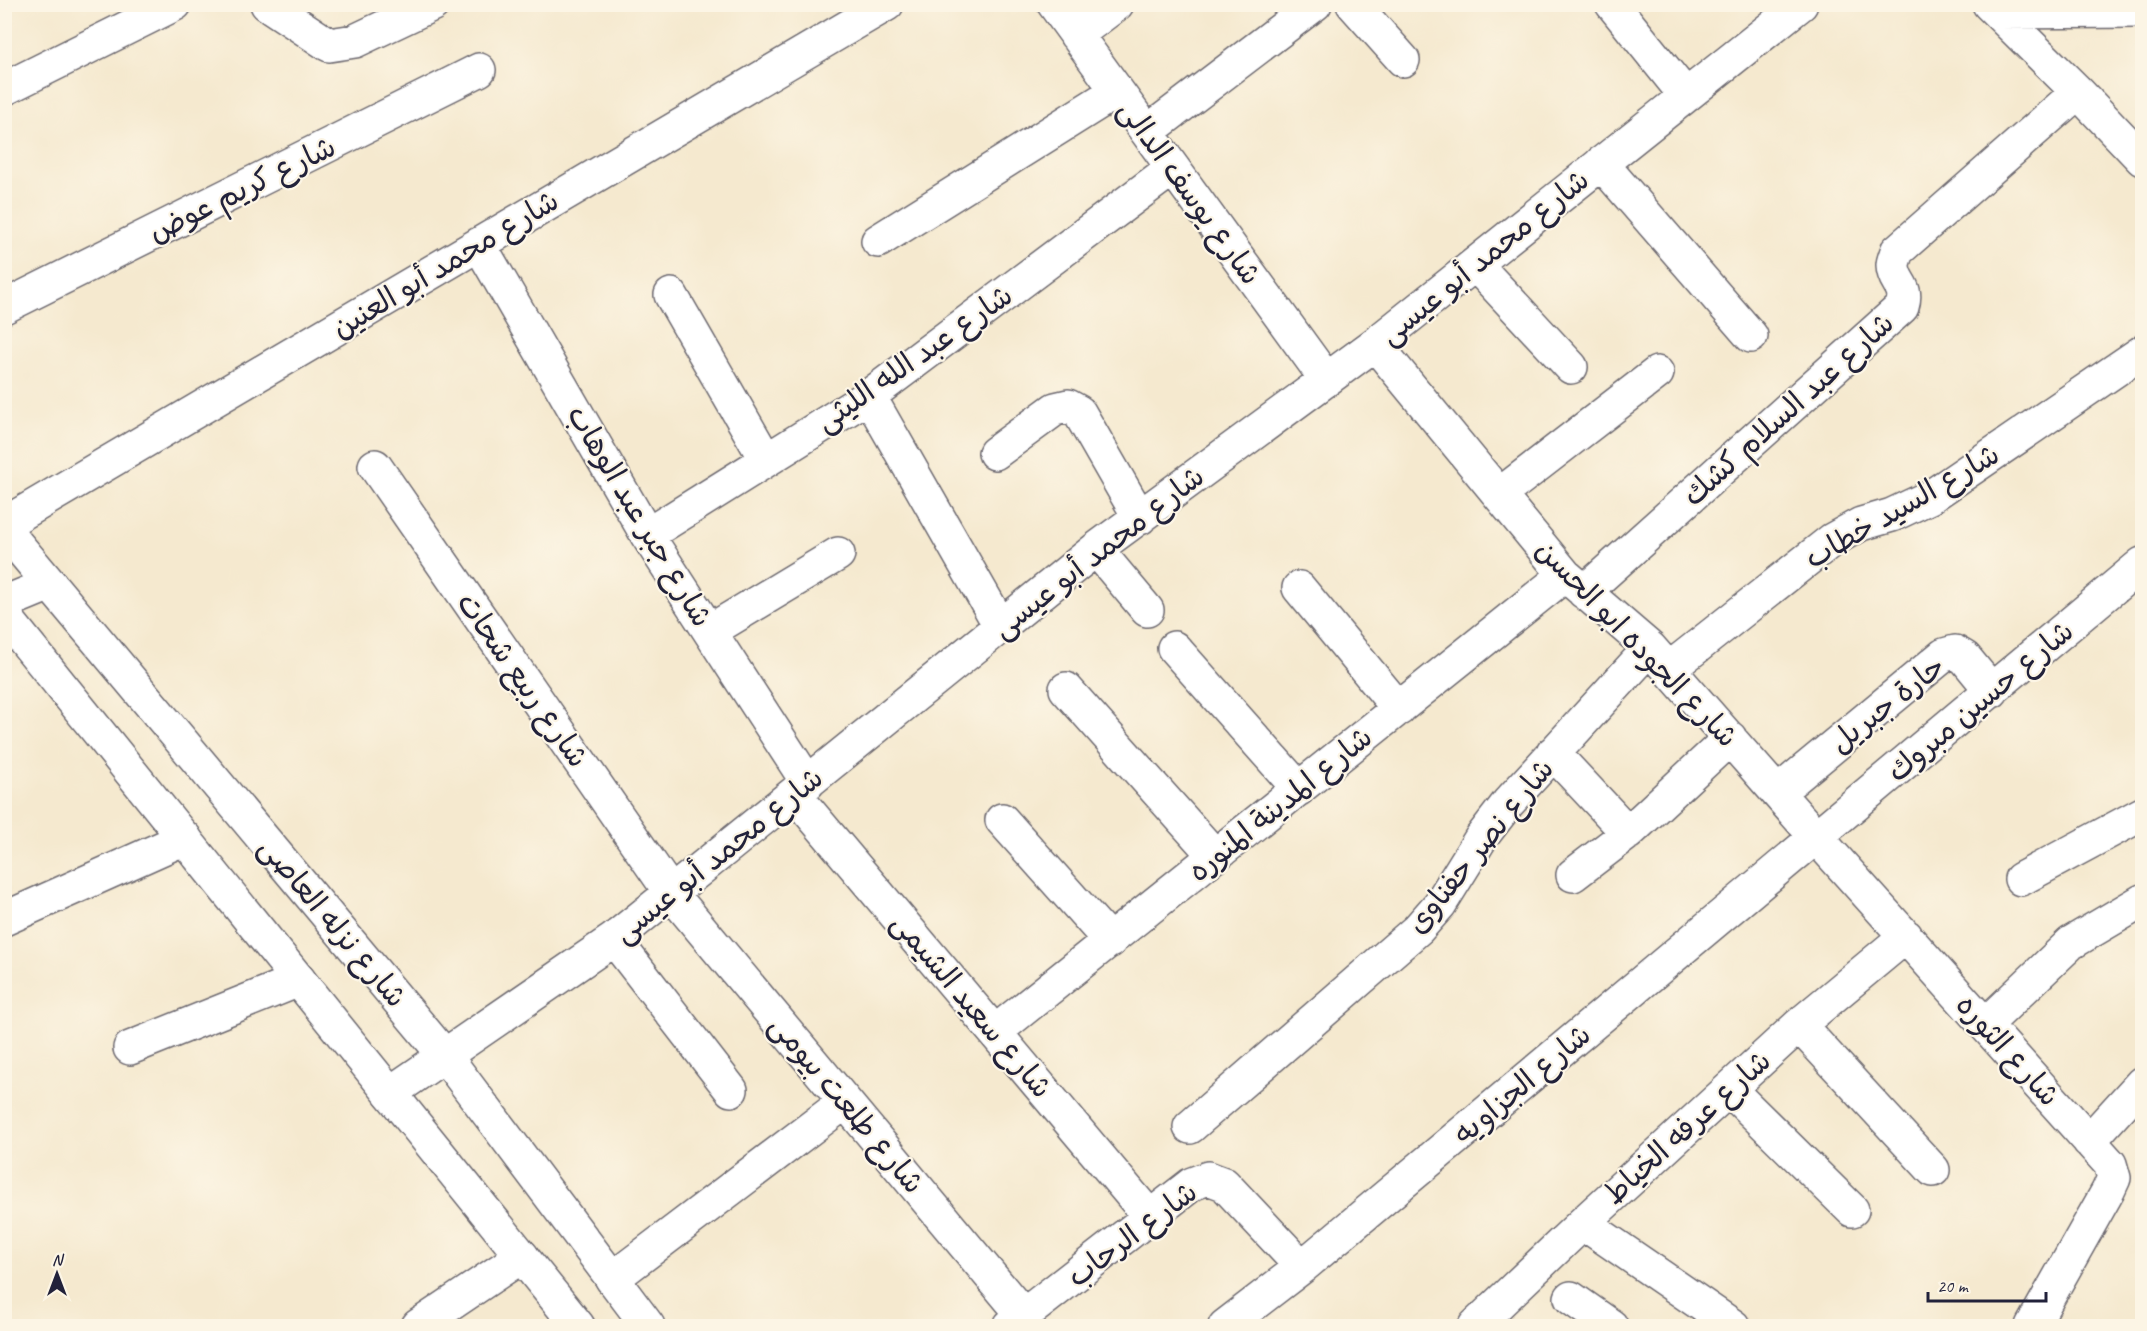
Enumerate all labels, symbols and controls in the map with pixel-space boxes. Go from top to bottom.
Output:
street label: شارع يوسف الدالى [1108,92,1270,293]
street label: شارع كريم عوض [142,127,343,253]
street label: شارع محمد أبو عيسى [1371,161,1598,355]
street label: شارع محمد أبو العنين [324,181,567,349]
street label: شارع عبد الله الليثى [808,276,1021,442]
street label: شارع عبد السلام كشك [1674,304,1904,516]
street label: شارع جبر عبد الوهاب [557,398,721,635]
street label: شارع السيد خطاب [1798,435,2007,579]
street label: شارع محمد أبو عيسى [984,457,1213,648]
street label: شارع الجوده ابو الحسن [1526,531,1746,757]
street label: شارع ربيع شحات [447,585,597,776]
street label: شارع حسين مبروك [1879,612,2083,792]
street label: حارة جبريل [1821,647,1953,761]
street label: شارع المدينة المنوره [1180,718,1381,892]
street label: شارع نصر حفناوى [1398,751,1564,943]
street label: شارع محمد أبو عيسى [605,759,832,953]
street label: شارع نزله العاصى [249,829,415,1016]
street label: شارع سعيد الشيمى [882,904,1061,1107]
street label: شارع الثوره [1946,986,2068,1115]
street label: شارع طلعت بيومى [760,1007,933,1203]
street label: شارع الجزاويه [1445,1015,1600,1154]
street label: شارع عرفه الخياط [1595,1042,1780,1214]
street label: شارع الرحاب [1059,1173,1206,1297]
north arrow [27,1244,87,1304]
text: N [52,1250,65,1270]
scale bar [1928,1265,2046,1303]
text: 20 m [1937,1275,1970,1297]

